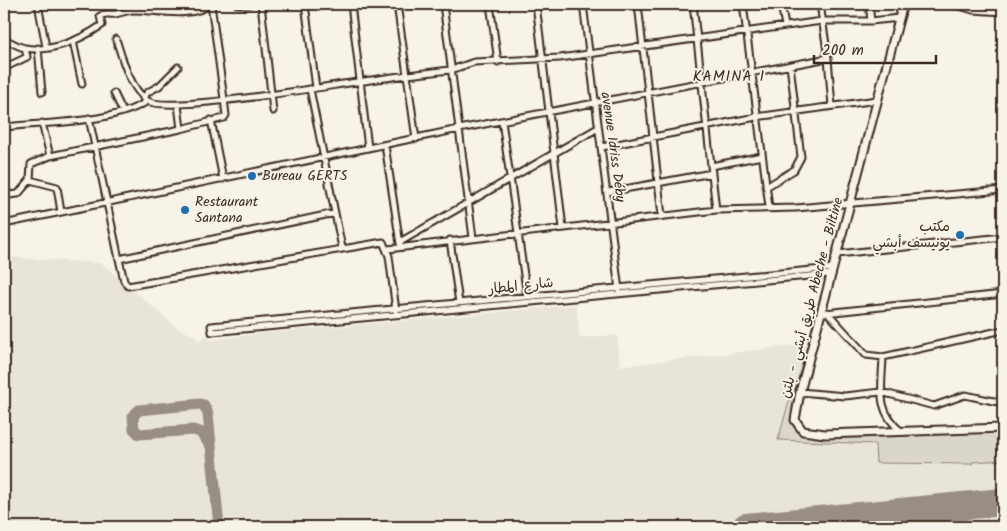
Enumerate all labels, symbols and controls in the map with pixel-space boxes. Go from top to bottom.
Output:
scale bar [814,32,937,64]
text: 200 m [822,39,864,63]
district label: KAMINA 1 [693,65,765,89]
street label: avenue Idriss Déby [594,91,632,204]
place label: Bureau GERTS [262,165,348,187]
marker: Bureau GERTS [246,170,258,182]
place label: Restaurant Santana [195,191,259,229]
street label: طريق أبشي - بلتن Abeche - Biltine [775,194,851,401]
marker: Restaurant Santana [179,204,191,216]
place label: مكتب يونيسف أبشي [873,216,950,255]
marker: مكتب يونيسف أبشي [954,229,966,241]
street label: شارع المطار [486,272,555,300]

